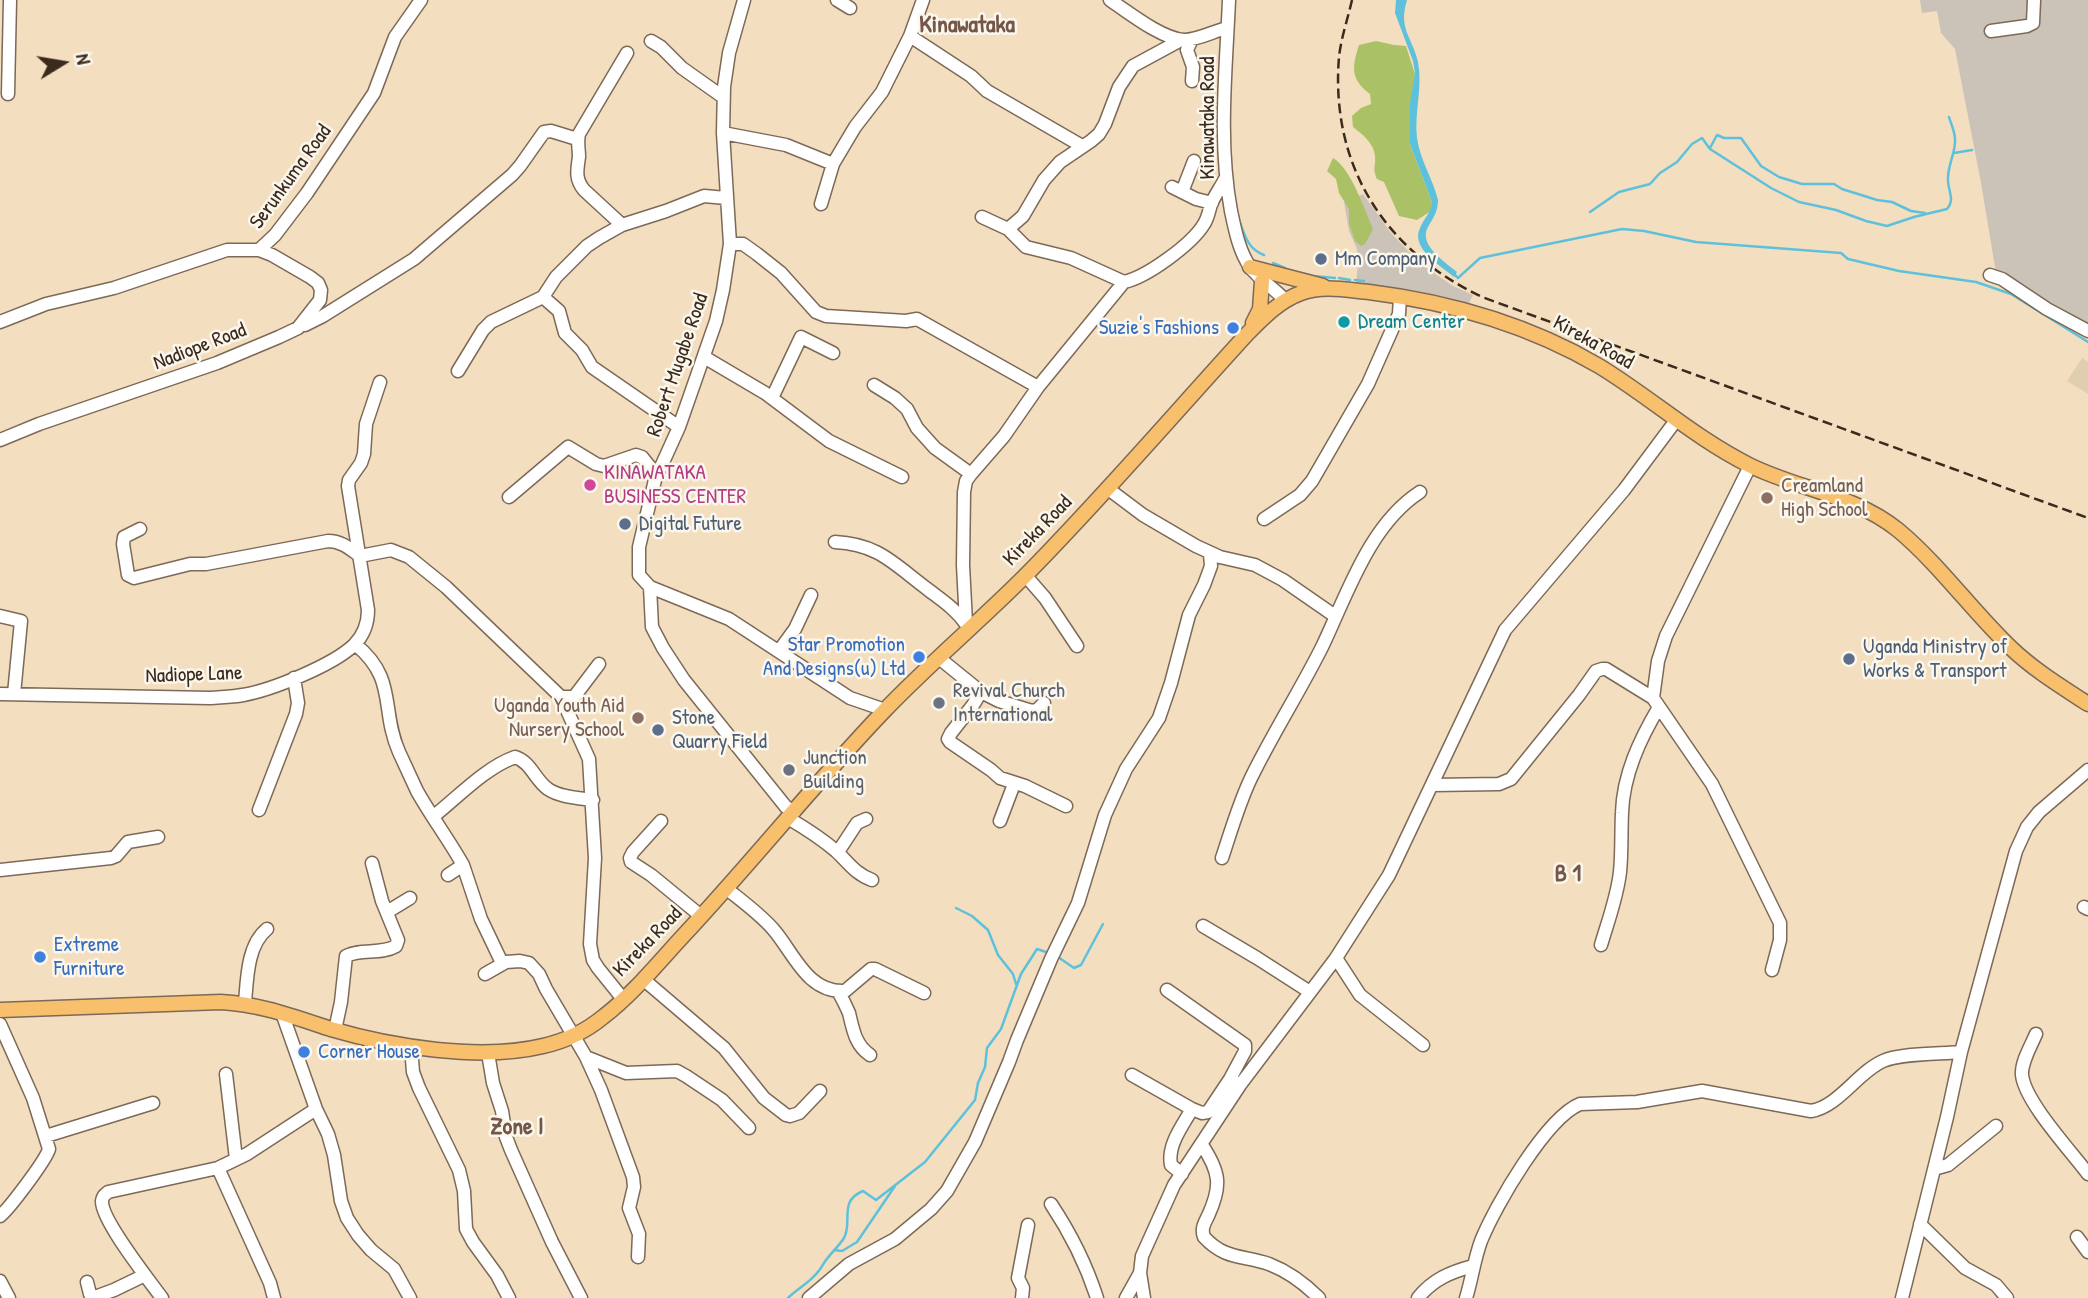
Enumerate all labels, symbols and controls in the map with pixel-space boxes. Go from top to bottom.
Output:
district label: Kinawataka [919,12,1015,40]
north arrow [28,28,98,98]
text: N [70,52,97,66]
street label: Kinawataka Road [1195,56,1221,180]
street label: Serunkuma Road [245,120,337,234]
place label: Mm Company [1335,246,1436,272]
marker: Mm Company [1313,251,1329,267]
street label: Robert Mugabe Road [642,290,714,440]
place label: Dream Center [1358,309,1465,335]
street label: Kireka Road [1548,311,1638,375]
marker: Dream Center [1336,314,1352,330]
place label: Suzie's Fashions [1099,315,1219,341]
street label: Nadiope Road [150,318,250,376]
marker: Suzie's Fashions [1225,320,1241,336]
place label: KINAWATAKA BUSINESS CENTER [604,460,746,510]
place label: Creamland High School [1781,473,1868,523]
marker: KINAWATAKA BUSINESS CENTER [582,477,598,493]
street label: Kireka Road [998,490,1078,572]
marker: Creamland High School [1759,490,1775,506]
place label: Digital Future [639,511,742,537]
marker: Digital Future [617,516,633,532]
place label: Star Promotion And Designs(u) Ltd [763,632,905,682]
place label: Uganda Ministry of Works & Transport [1863,634,2007,684]
marker: Star Promotion And Designs(u) Ltd [911,649,927,665]
marker: Uganda Ministry of Works & Transport [1841,651,1857,667]
street label: Nadiope Lane [145,661,243,689]
place label: Revival Church International [953,678,1065,728]
place label: Uganda Youth Aid Nursery School [494,693,624,743]
marker: Revival Church International [931,695,947,711]
place label: Stone Quarry Field [672,705,767,755]
marker: Uganda Youth Aid Nursery School [630,710,646,726]
marker: Stone Quarry Field [650,722,666,738]
place label: Junction Building [803,745,867,795]
marker: Junction Building [781,762,797,778]
district label: B 1 [1555,861,1581,889]
street label: Kireka Road [608,901,688,983]
place label: Extreme Furniture [54,932,125,982]
marker: Extreme Furniture [32,949,48,965]
place label: Corner House [318,1039,420,1065]
marker: Corner House [296,1044,312,1060]
district label: Zone I [490,1114,544,1142]

